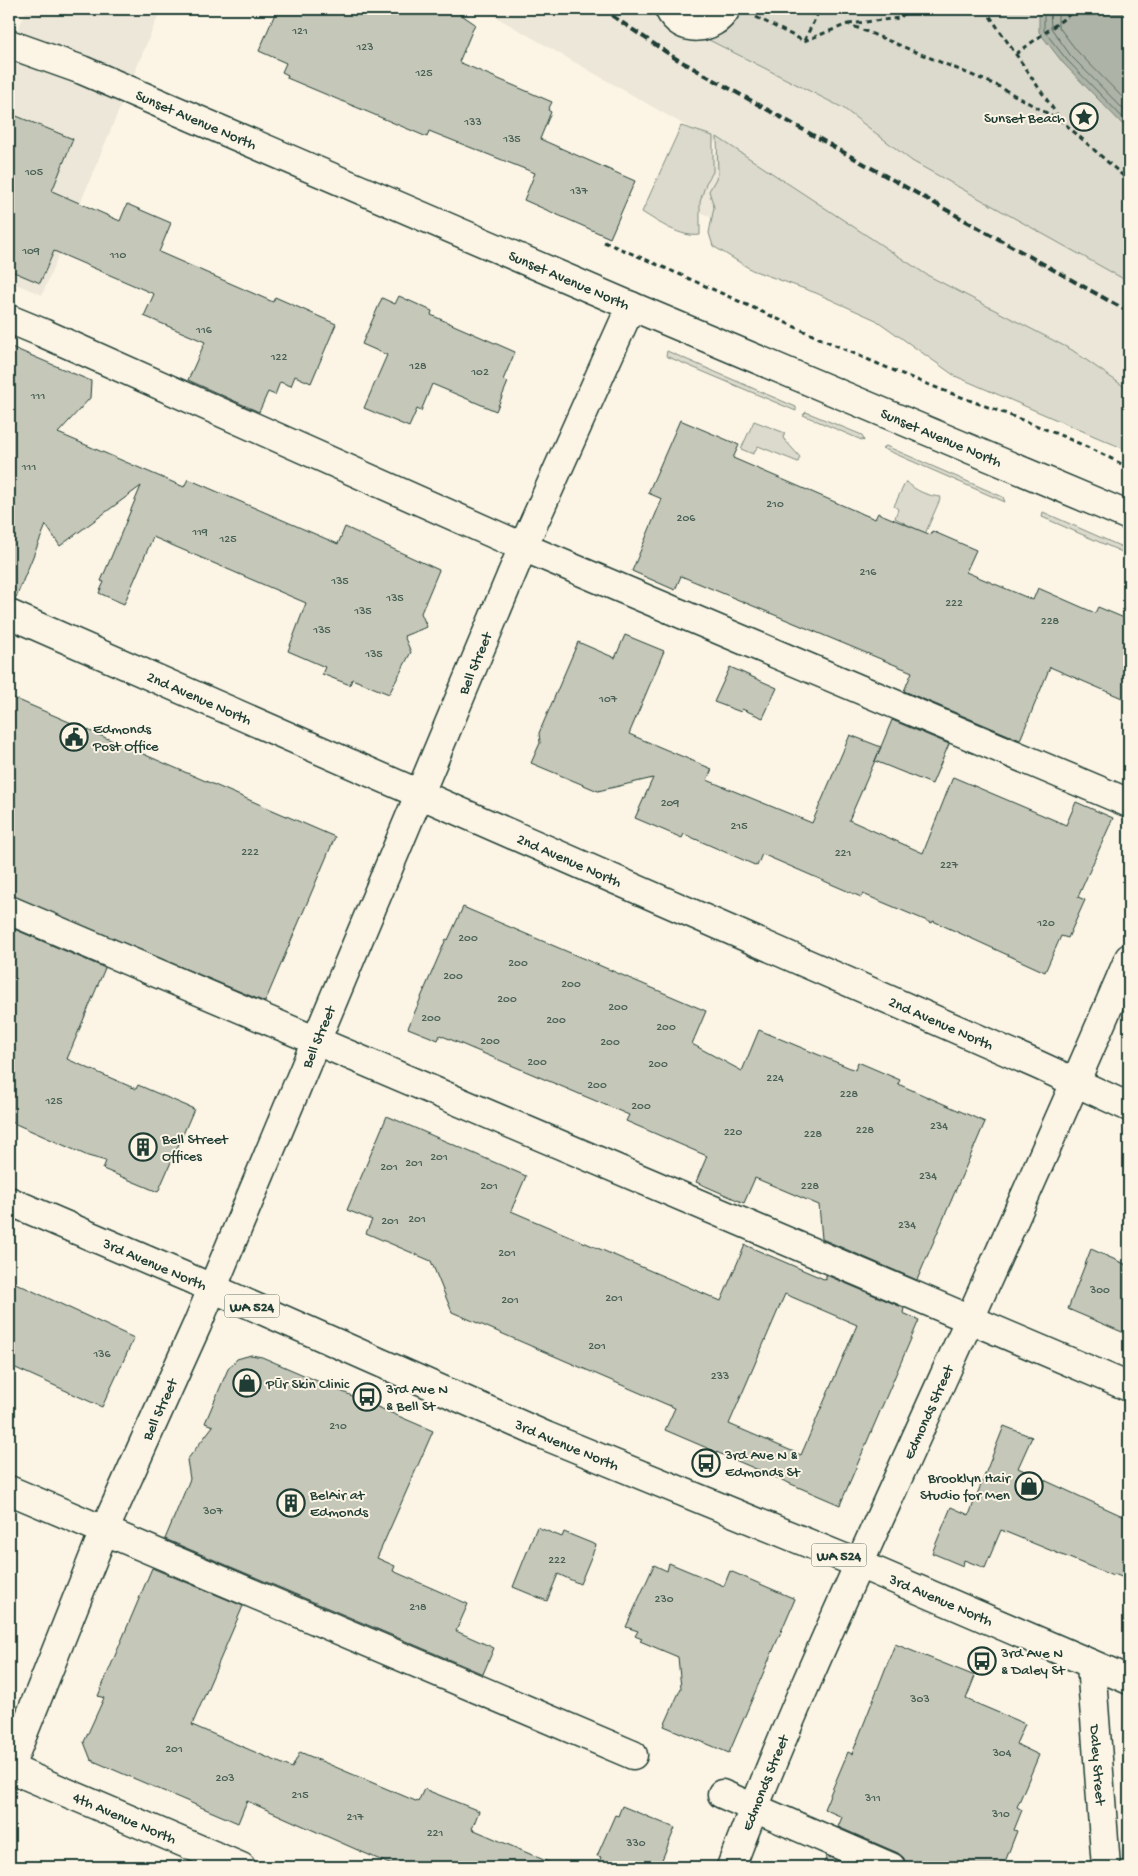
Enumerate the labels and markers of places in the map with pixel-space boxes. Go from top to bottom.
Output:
place icon: Sunset Beach [1069,102,1099,132]
place label: Sunset Beach [984,110,1065,128]
place label: Edmonds Post Office [92,721,159,756]
public building icon: Edmonds Post Office [59,722,89,752]
place label: Bell Street Offices [161,1131,229,1166]
building icon: Bell Street Offices [128,1132,158,1162]
shop icon: Pūr Skin Clinic [232,1368,262,1398]
place label: Pūr Skin Clinic [265,1376,350,1394]
place label: 3rd Ave N & Bell St [385,1381,448,1416]
bus stop icon: 3rd Ave N & Bell St [352,1382,382,1412]
place label: 3rd Ave N & Edmonds St [724,1447,802,1482]
bus stop icon: 3rd Ave N & Edmonds St [691,1448,721,1478]
place label: Brooklyn Hair Studio for Men [920,1470,1012,1505]
shop icon: Brooklyn Hair Studio for Men [1014,1471,1044,1501]
place label: BelAir at Edmonds [309,1487,368,1522]
building icon: BelAir at Edmonds [276,1488,306,1518]
place label: 3rd Ave N & Daley St [1000,1645,1067,1680]
bus stop icon: 3rd Ave N & Daley St [967,1646,997,1676]

